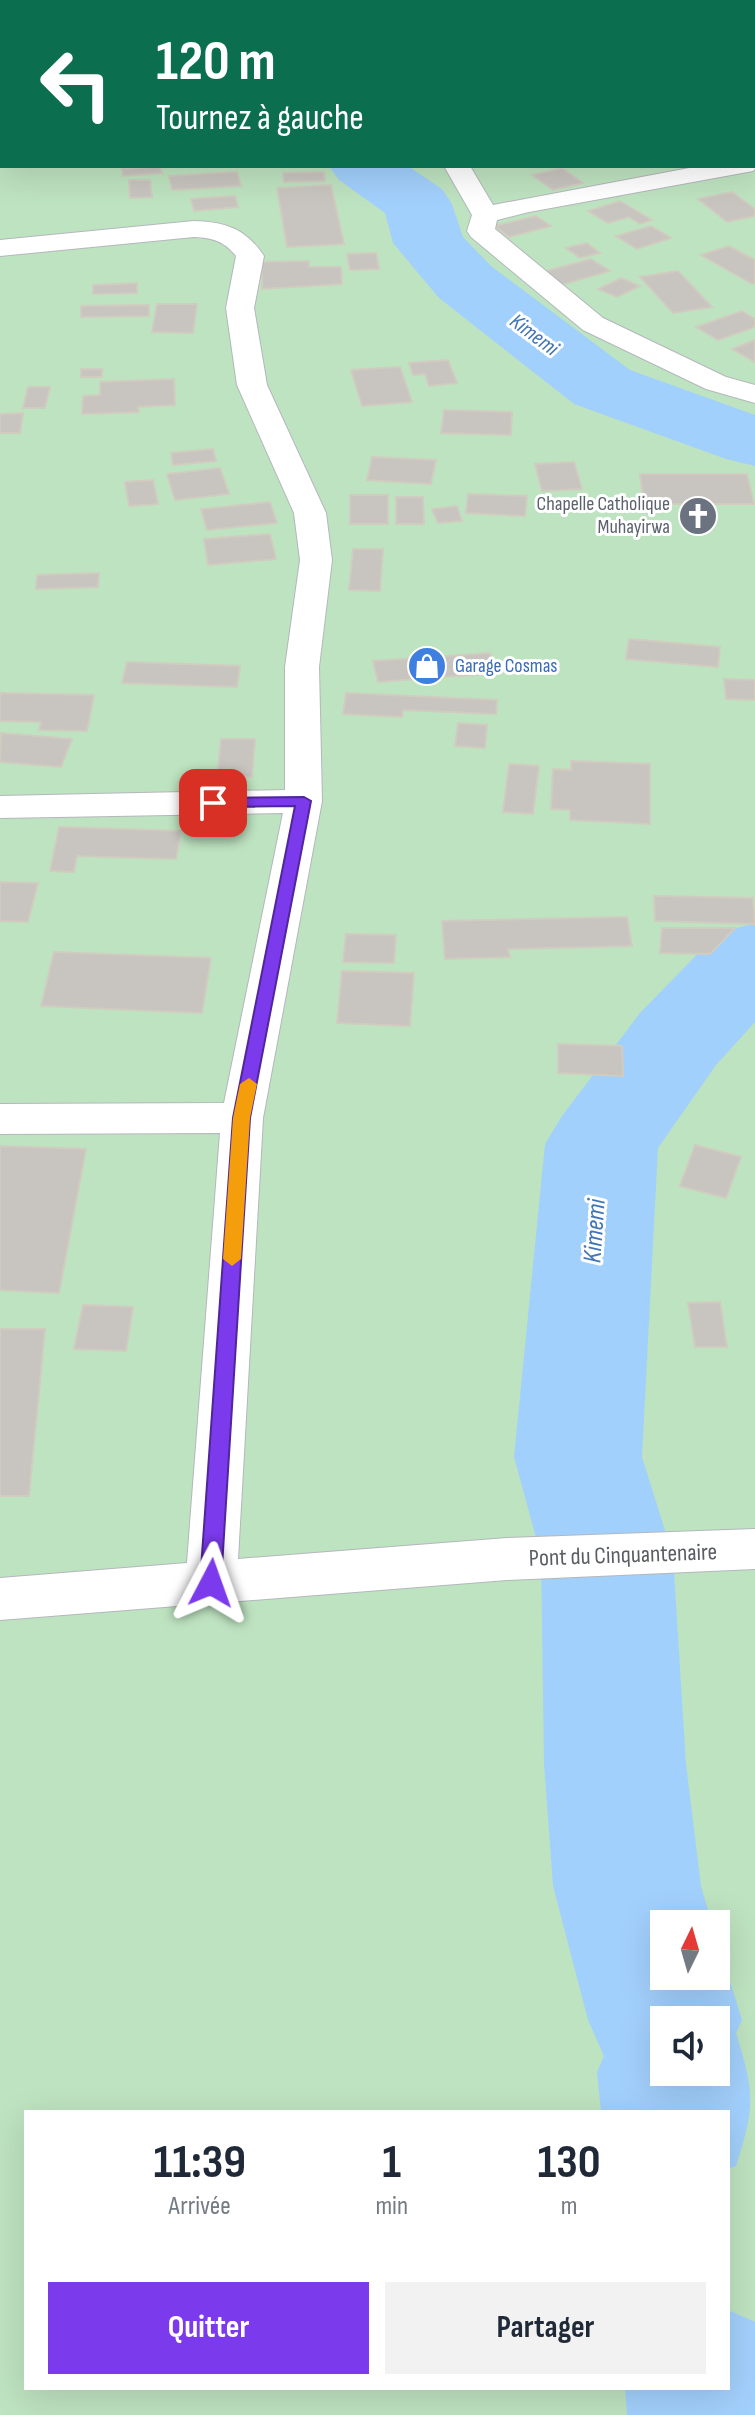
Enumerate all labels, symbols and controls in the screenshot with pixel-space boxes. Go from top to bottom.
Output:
text: 120 m [156,29,276,96]
icon: left [24,32,128,136]
text: Tournez à gauche [156,97,364,140]
water label: Kimemi [504,308,565,363]
place label: Chapelle Catholique Muhayirwa [536,492,670,539]
church icon: Chapelle Catholique Muhayirwa [677,495,719,537]
shop icon: Garage Cosmas [406,645,448,687]
place label: Garage Cosmas [455,654,558,678]
pin [179,769,247,837]
icon: arrive [191,781,235,825]
water label: Kimemi [577,1197,613,1264]
street label: Pont du Cinquantenaire [528,1537,718,1573]
position arrow [169,1541,253,1625]
north arrow [650,1910,730,1990]
map controls [650,1910,730,2086]
button: sound [650,2006,730,2086]
text: 11:39 [153,2134,246,2191]
text: 1 [382,2134,401,2191]
text: 130 [537,2134,601,2191]
text: Arrivée [169,2191,231,2222]
text: min [375,2191,408,2222]
text: m [561,2191,577,2222]
button: Quitter [48,2282,369,2374]
button: Partager [385,2282,706,2374]

